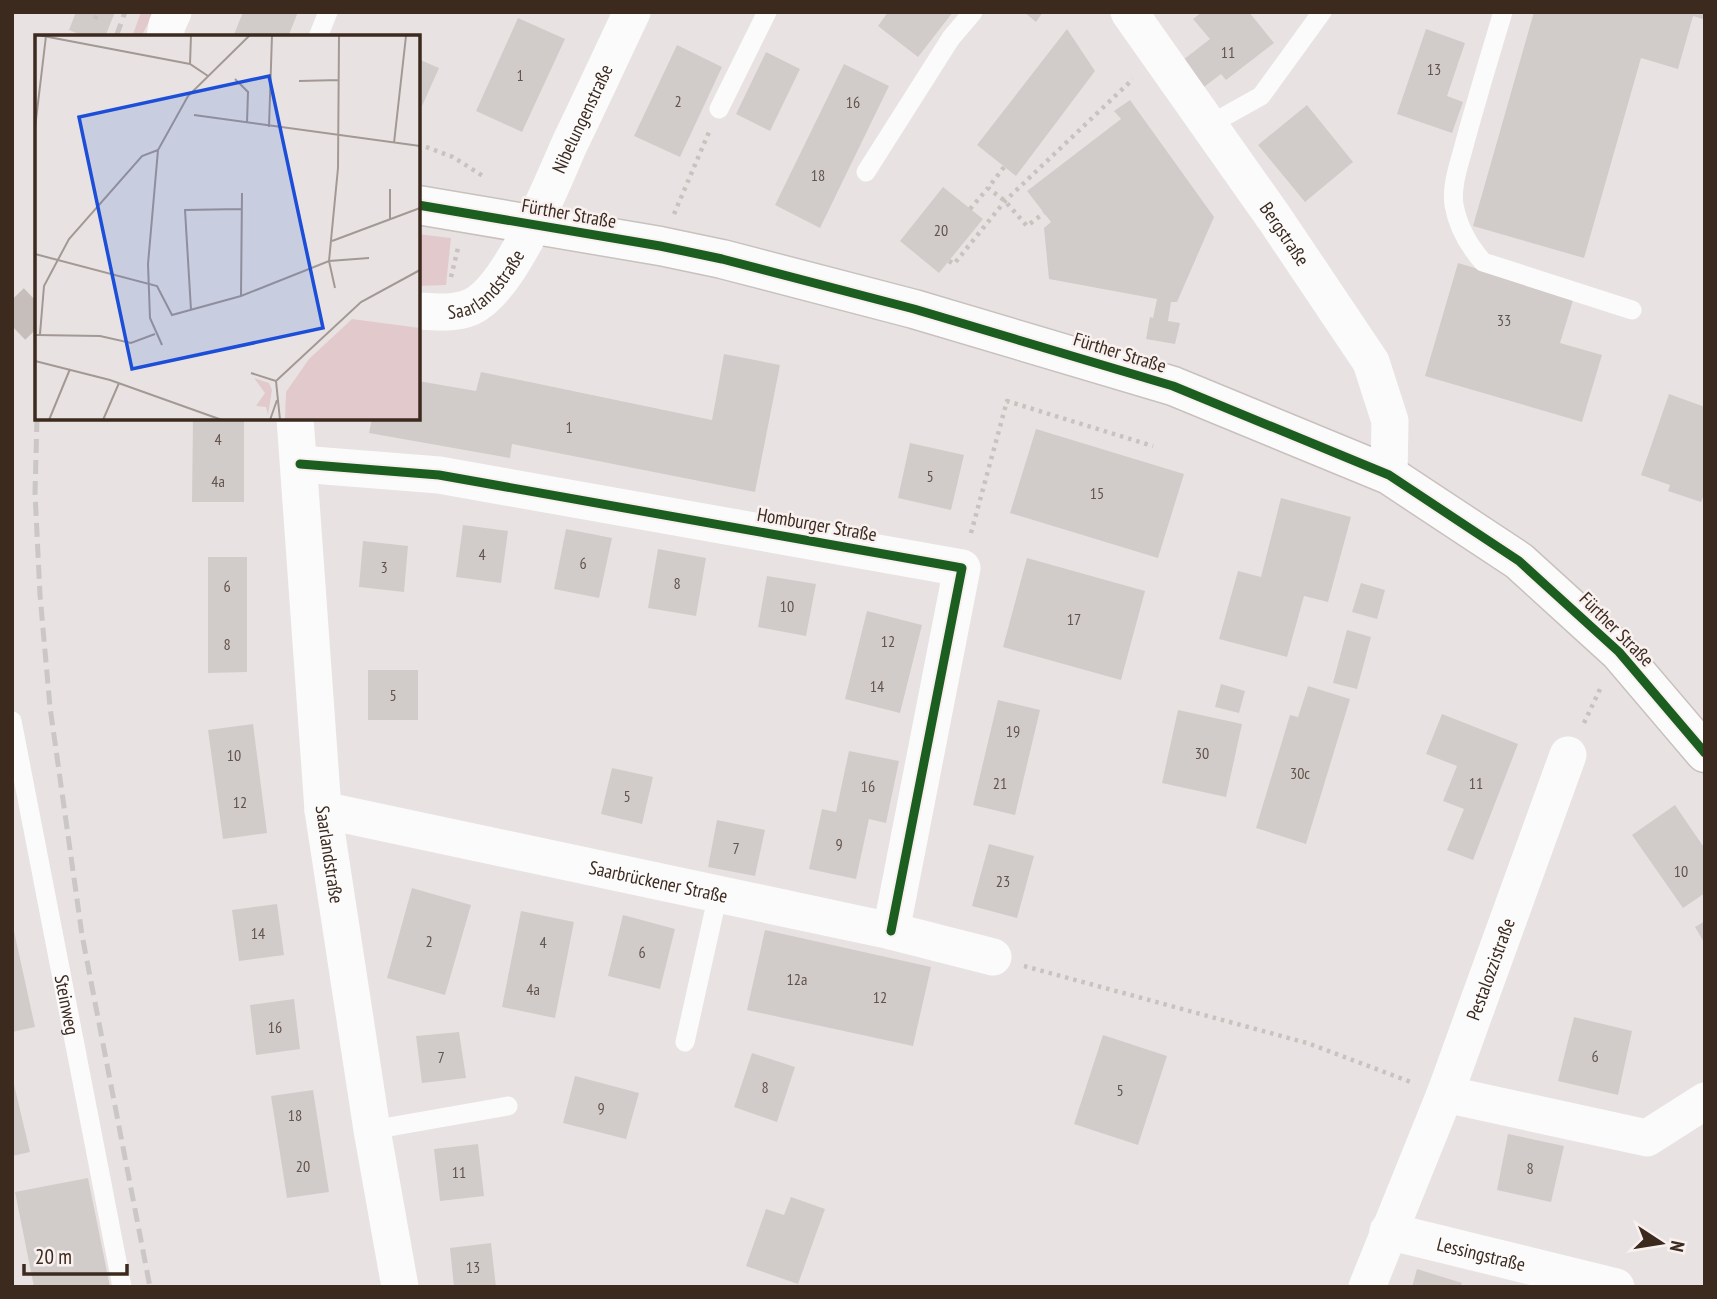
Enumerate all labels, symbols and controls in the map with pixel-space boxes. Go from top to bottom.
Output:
inset map [35,35,420,420]
house number: 11 [1221,42,1235,62]
house number: 13 [1427,59,1441,79]
street label: Nibelungenstraße [546,60,618,177]
house number: 1 [516,65,524,85]
house number: 2 [674,91,682,111]
house number: 16 [846,92,860,112]
house number: 18 [811,165,825,185]
street label: Fürther Straße [520,193,618,233]
street label: Bergstraße [1255,197,1315,270]
house number: 20 [934,220,948,240]
street label: Saarlandstraße [447,245,529,324]
house number: 33 [1497,310,1511,330]
street label: Fürther Straße [1071,327,1169,378]
house number: 1 [565,417,573,437]
house number: 4 [214,429,222,449]
house number: 5 [926,466,934,486]
house number: 4a [211,471,225,491]
house number: 15 [1090,483,1104,503]
street label: Homburger Straße [755,502,879,546]
house number: 4 [478,544,486,564]
house number: 6 [579,553,587,573]
house number: 3 [380,557,388,577]
house number: 8 [673,573,681,593]
house number: 6 [223,576,231,596]
street label: Fürther Straße [1575,587,1659,671]
house number: 10 [780,596,794,616]
house number: 17 [1067,609,1081,629]
house number: 12 [881,631,895,651]
house number: 8 [223,634,231,654]
house number: 14 [870,676,884,696]
house number: 5 [389,685,397,705]
house number: 19 [1006,721,1020,741]
house number: 30 [1195,743,1209,763]
house number: 10 [227,745,241,765]
house number: 30c [1290,763,1310,783]
house number: 21 [993,773,1007,793]
house number: 11 [1469,773,1483,793]
house number: 16 [861,776,875,796]
house number: 5 [623,786,631,806]
house number: 12 [233,792,247,812]
street label: Saarlandstraße [311,805,349,905]
house number: 9 [835,834,843,854]
house number: 7 [732,838,740,858]
street label: Saarbrückener Straße [587,855,730,908]
house number: 10 [1674,861,1688,881]
house number: 23 [996,871,1010,891]
street label: Pestalozzistraße [1461,915,1520,1024]
house number: 14 [251,923,265,943]
house number: 2 [425,931,433,951]
house number: 4 [539,932,547,952]
house number: 6 [638,942,646,962]
house number: 12a [787,969,807,989]
street label: Steinweg [50,973,85,1037]
house number: 4a [526,979,540,999]
house number: 12 [873,987,887,1007]
house number: 16 [268,1017,282,1037]
house number: 6 [1591,1046,1599,1066]
house number: 7 [437,1047,445,1067]
house number: 8 [761,1077,769,1097]
house number: 5 [1116,1080,1124,1100]
house number: 9 [597,1098,605,1118]
house number: 18 [288,1105,302,1125]
house number: 20 [296,1156,310,1176]
house number: 8 [1526,1158,1534,1178]
house number: 11 [452,1162,466,1182]
north arrow [1626,1208,1696,1278]
street label: Lessingstraße [1435,1231,1528,1276]
scale bar [24,1232,128,1276]
text: N [1665,1239,1690,1254]
text: 20 m [35,1243,72,1270]
house number: 13 [466,1257,480,1277]

